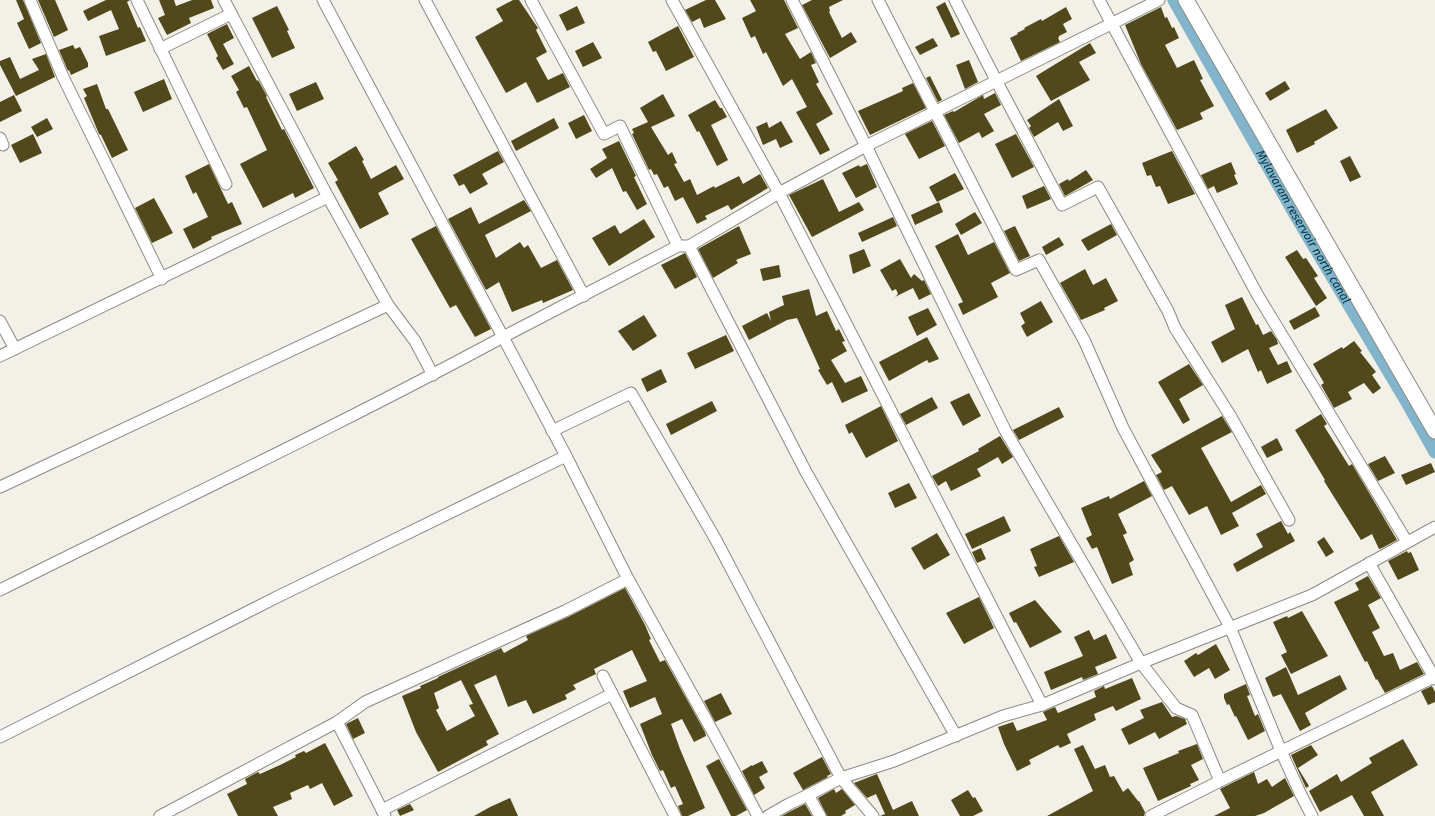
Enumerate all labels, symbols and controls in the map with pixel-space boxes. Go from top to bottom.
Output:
water label: Mylavaram reservoir north canal [1253,148,1353,306]

